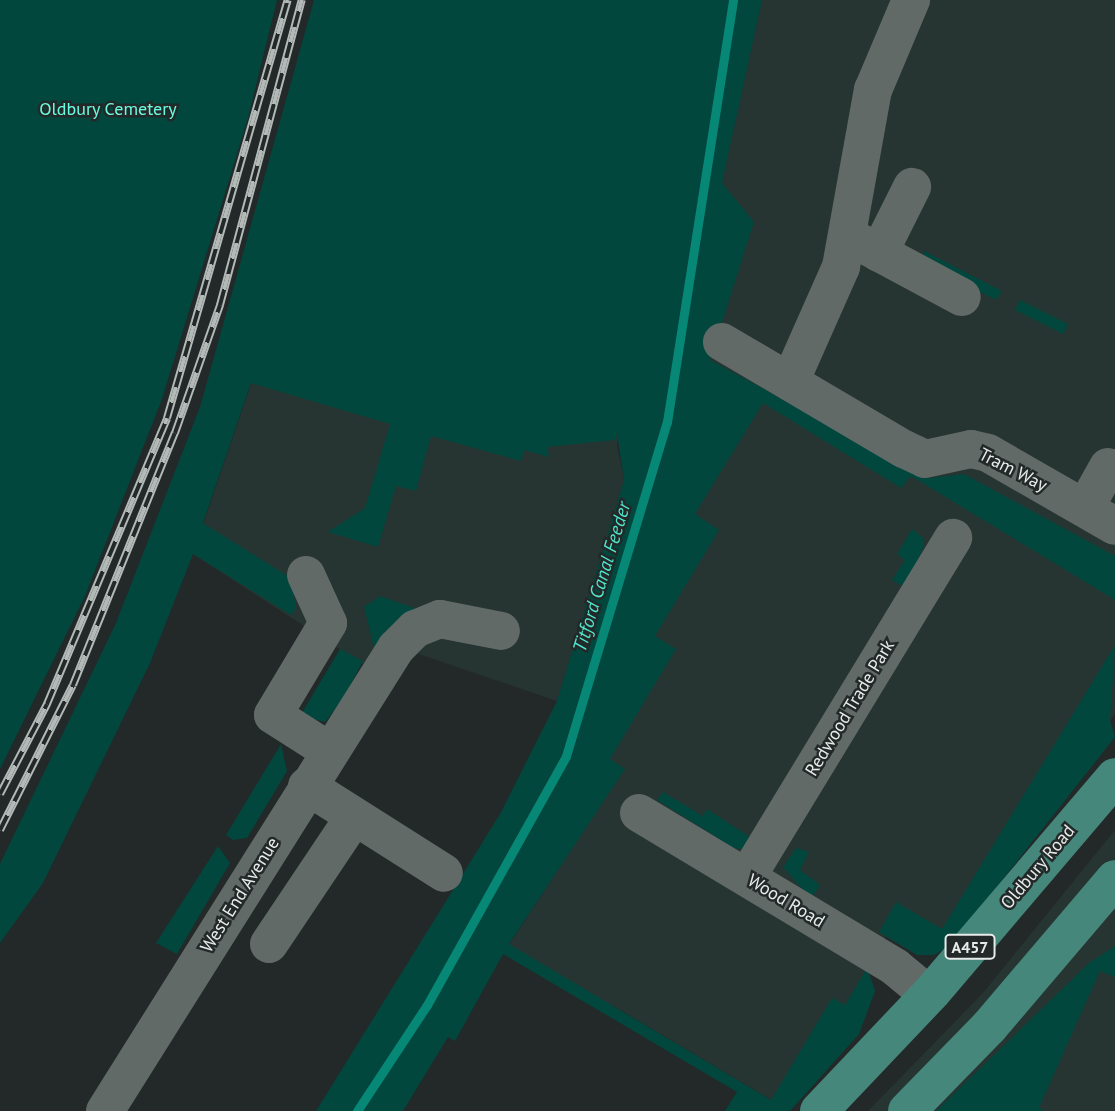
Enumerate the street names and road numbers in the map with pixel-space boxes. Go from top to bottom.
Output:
street label: Tram Way [975,444,1051,496]
street label: Redwood Trade Park [801,636,899,780]
street label: Oldbury Road [996,820,1080,914]
street label: West End Avenue [196,833,284,957]
street label: Wood Road [744,870,828,932]
road number: A457 [944,934,996,959]

